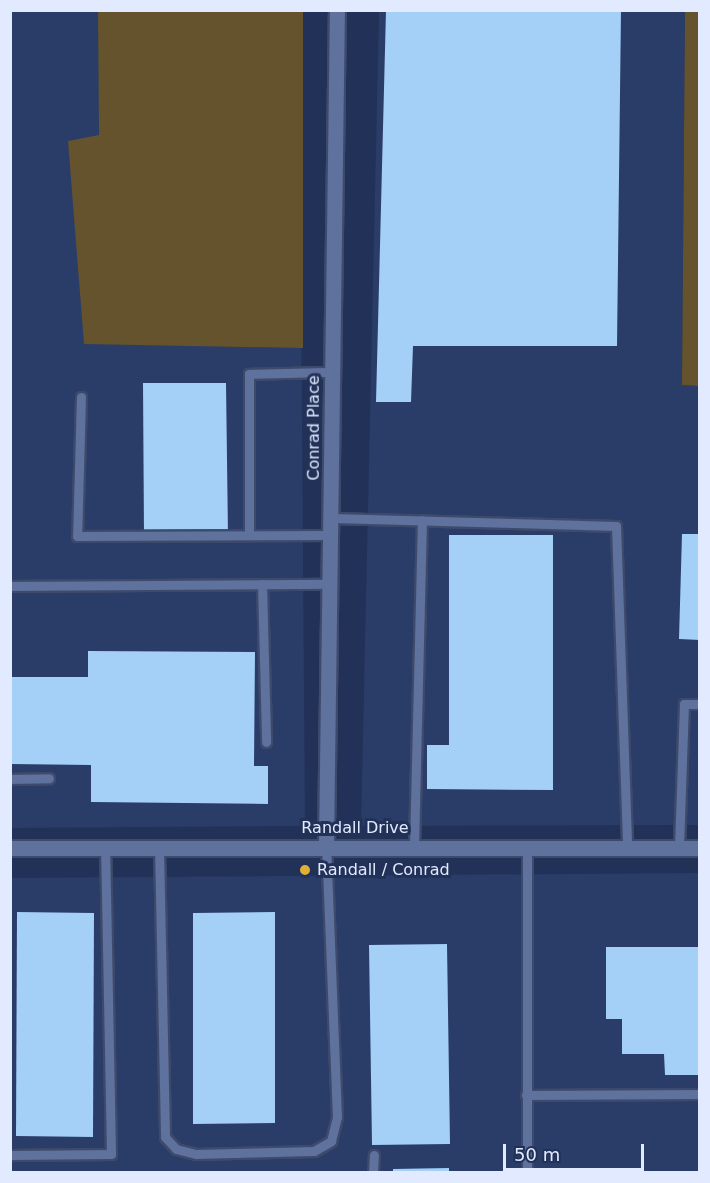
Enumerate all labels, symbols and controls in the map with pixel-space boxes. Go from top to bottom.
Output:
street label: Conrad Place [304,375,324,481]
street label: Randall Drive [301,818,409,838]
place label: Randall / Conrad [317,860,450,880]
marker: Randall / Conrad [298,863,312,877]
scale bar [506,1132,647,1170]
text: 50 m [514,1144,560,1165]

